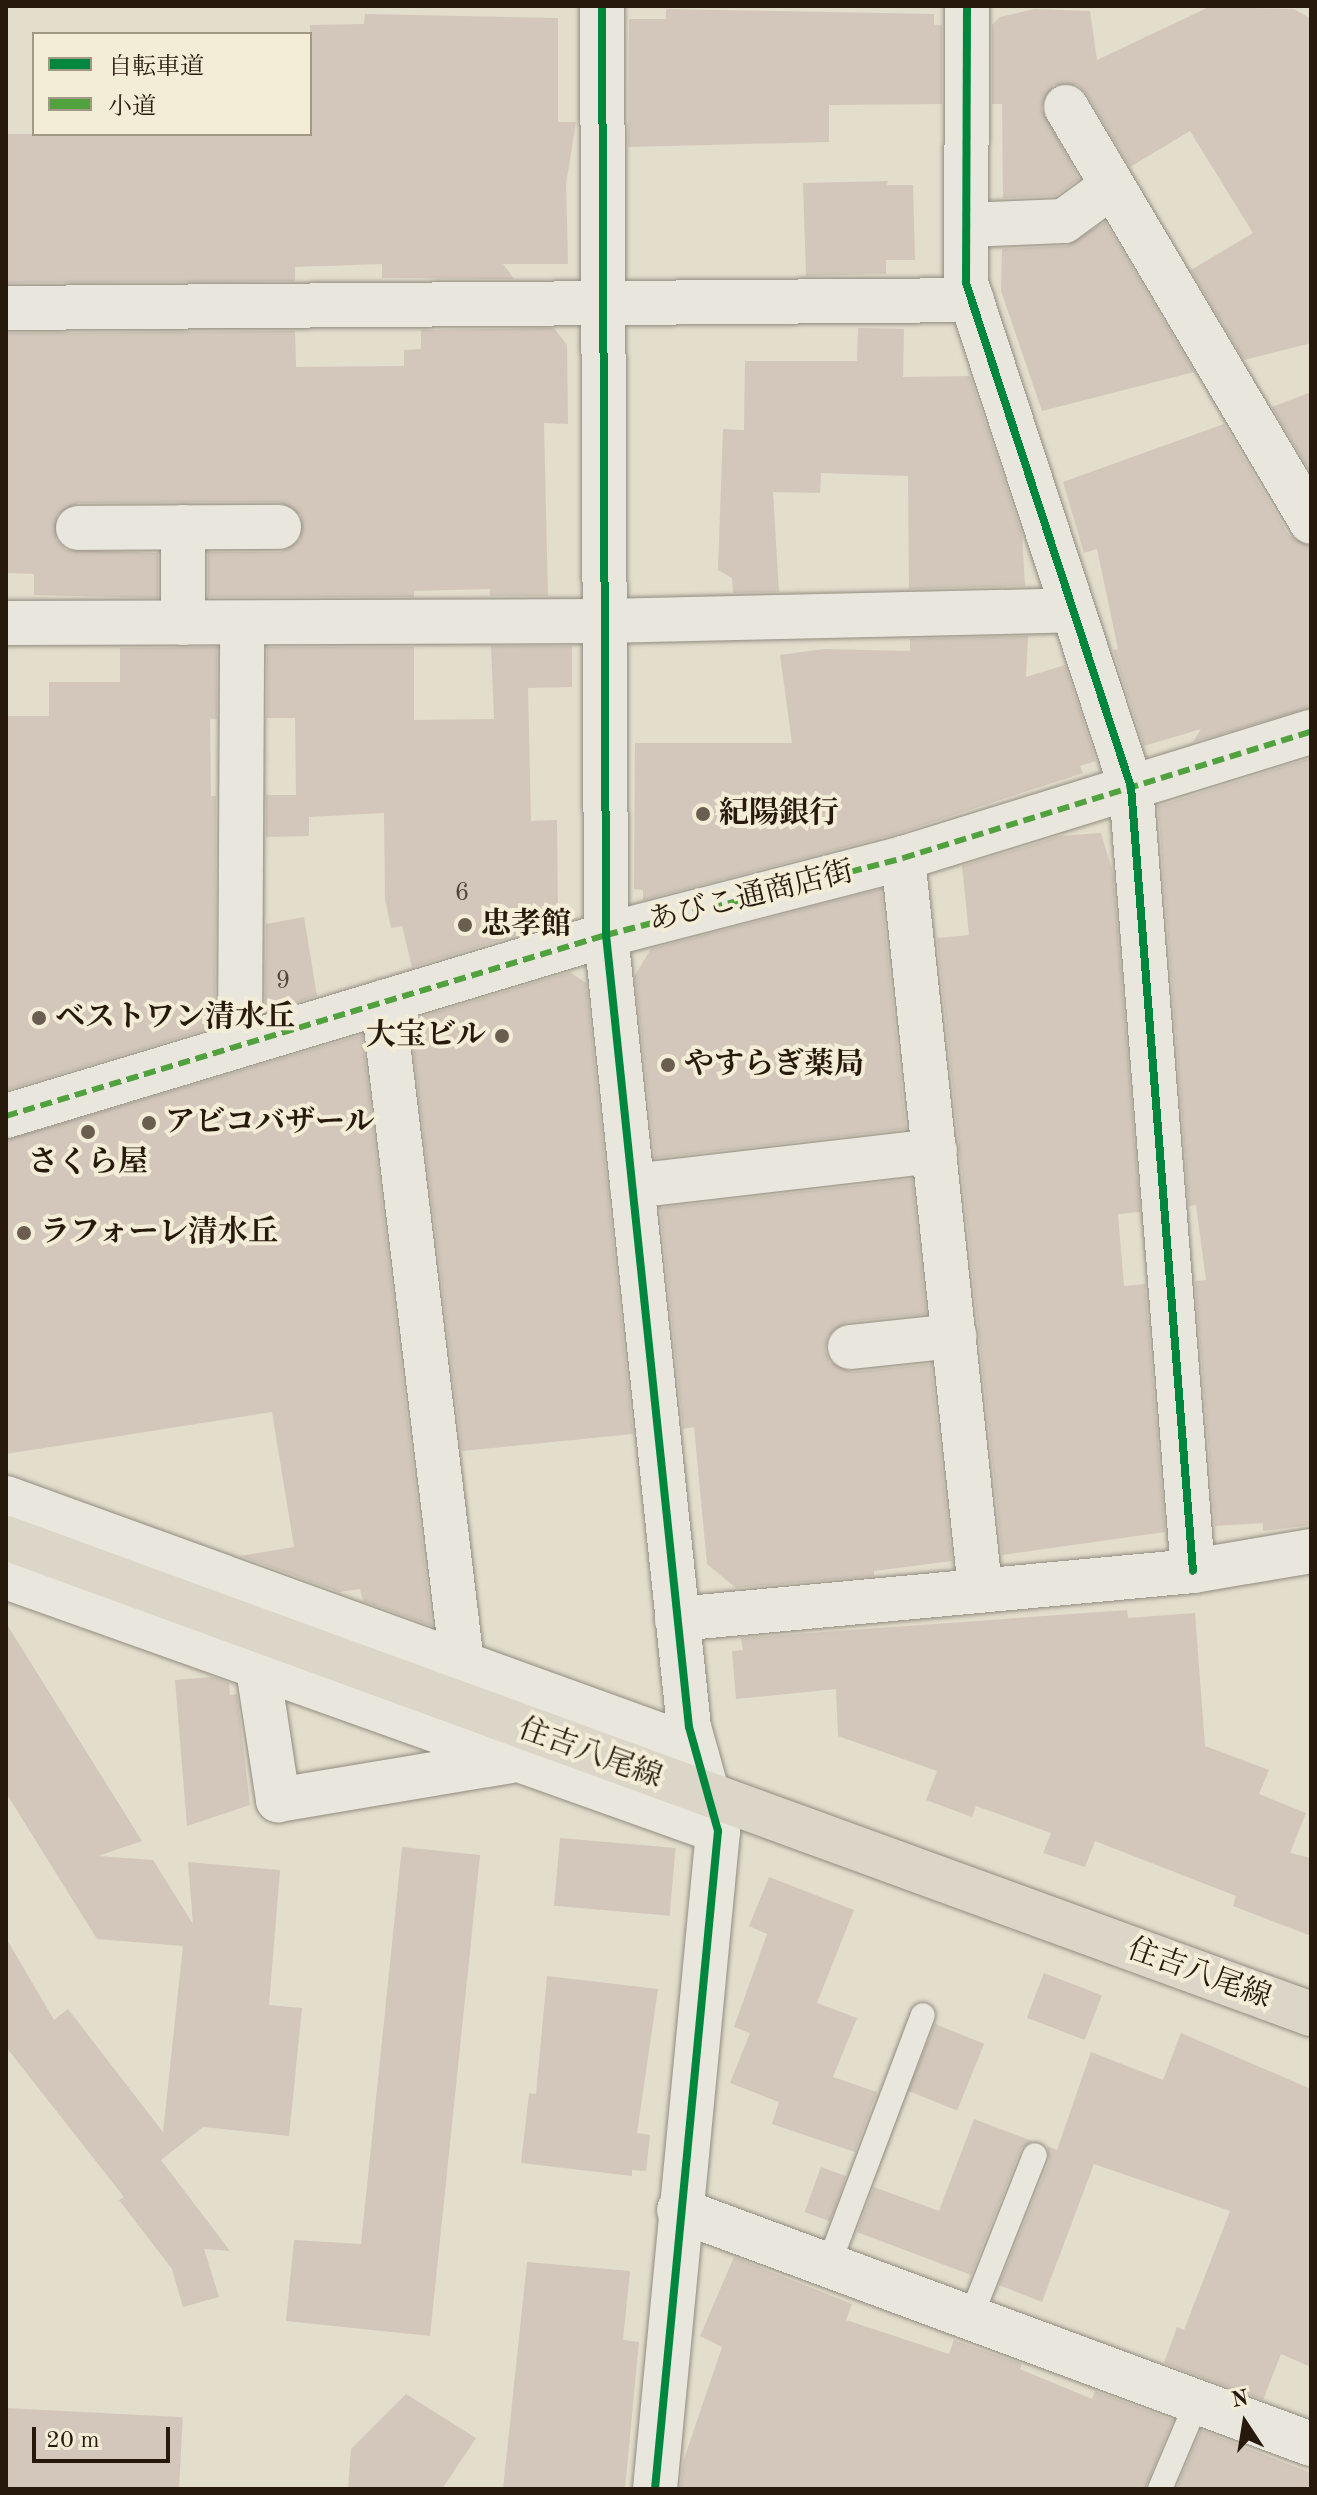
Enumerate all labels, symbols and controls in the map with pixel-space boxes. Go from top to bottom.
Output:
legend [32,32,312,136]
text: 自転車道 [108,56,204,80]
text: 小道 [108,96,156,120]
place label: 紀陽銀行 [719,796,839,832]
marker: 紀陽銀行 [694,805,712,823]
street label: あびこ通商店街 [645,854,857,940]
house number: 6 [454,878,470,910]
place label: 忠孝館 [481,907,571,943]
marker: 忠孝館 [456,916,474,934]
house number: 9 [275,966,291,998]
place label: ベストワン清水丘 [55,1000,295,1036]
marker: ベストワン清水丘 [30,1009,48,1027]
place label: 大宝ビル [366,1018,486,1054]
marker: 大宝ビル [493,1027,511,1045]
place label: やすらぎ薬局 [684,1047,864,1083]
marker: やすらぎ薬局 [659,1056,677,1074]
place label: アビコバザール [165,1105,375,1141]
marker: アビコバザール [140,1114,158,1132]
marker: さくら屋 [79,1123,97,1141]
place label: さくら屋 [28,1145,148,1181]
place label: ラフォーレ清水丘 [40,1215,280,1251]
marker: ラフォーレ清水丘 [15,1224,33,1242]
street label: 住吉八尾線 [513,1711,667,1797]
street label: 住吉八尾線 [1122,1931,1276,2017]
north arrow [1205,2383,1285,2463]
text: N [1230,2387,1251,2412]
scale bar [36,2411,174,2461]
text: 20 m [46,2429,100,2453]

